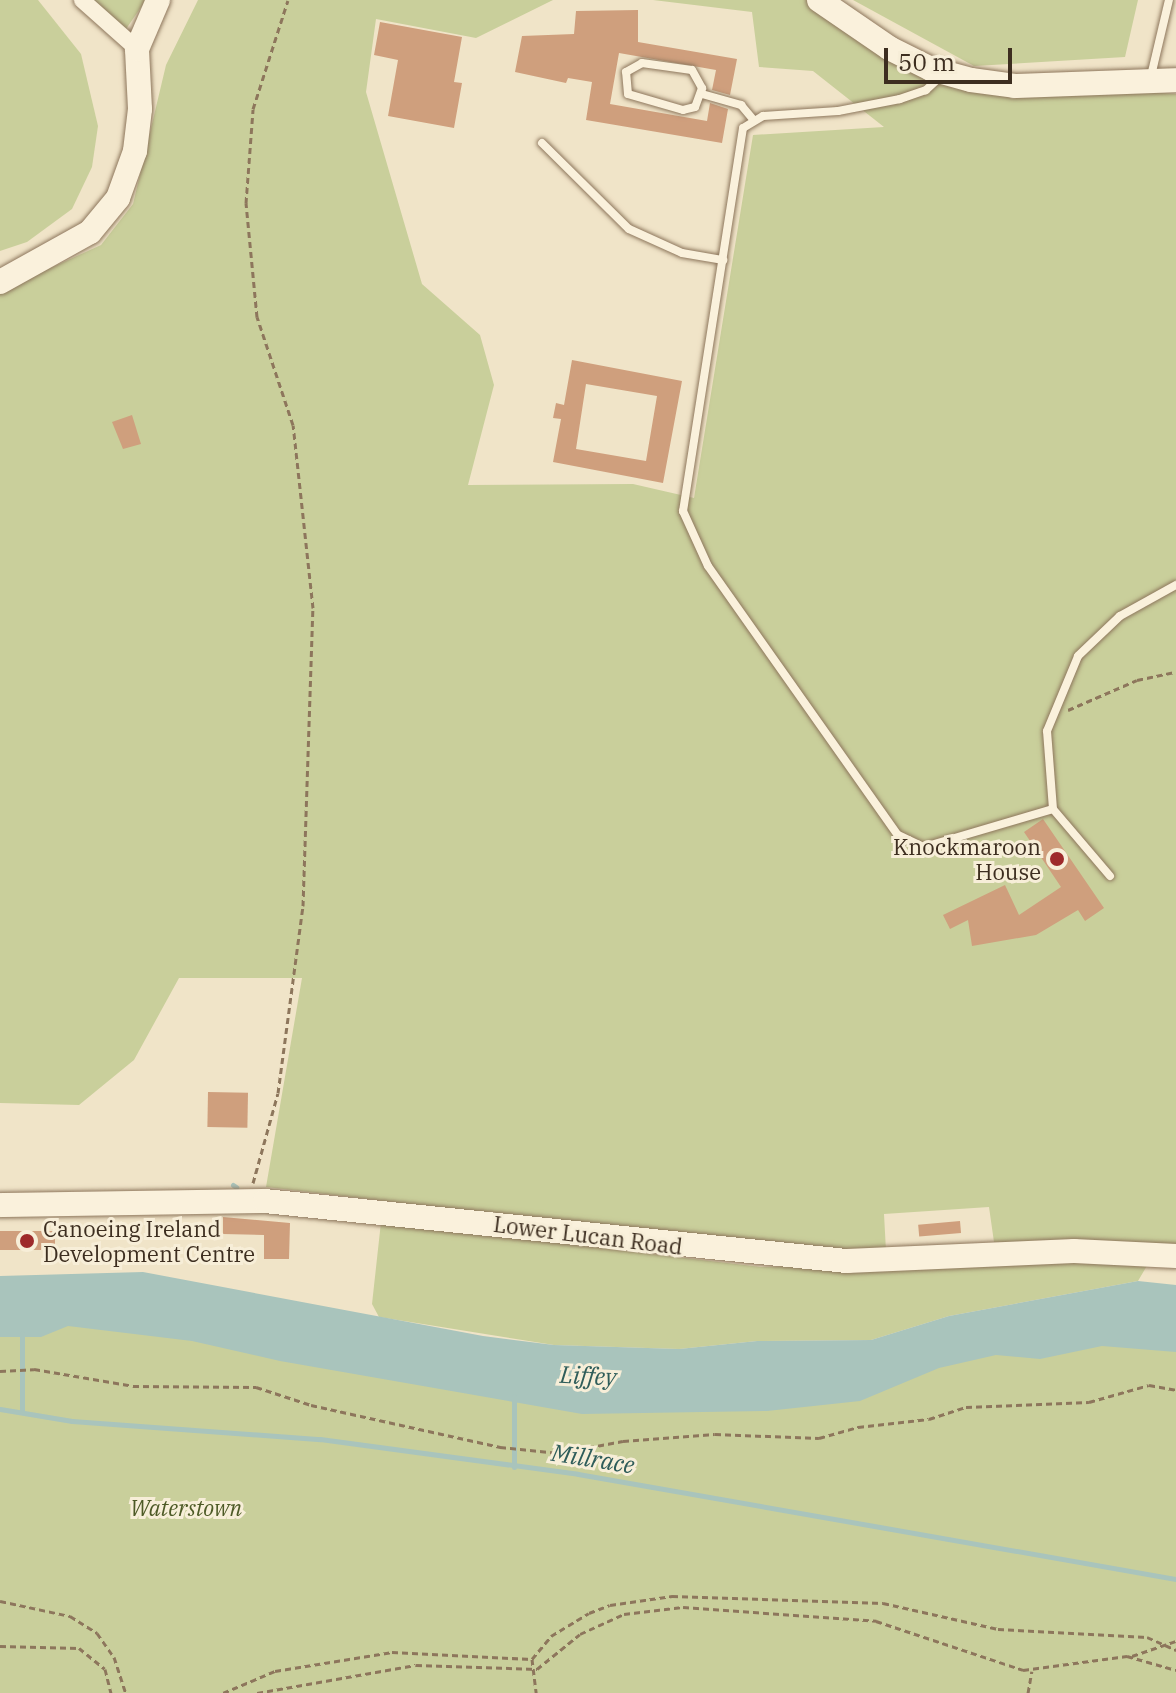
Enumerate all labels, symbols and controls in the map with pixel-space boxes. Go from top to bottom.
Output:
scale bar [888,32,1016,82]
text: 50 m [898,46,955,78]
place label: Knockmaroon House [893,833,1041,884]
marker: Knockmaroon House [1048,850,1066,868]
street label: Lower Lucan Road [492,1210,684,1260]
place label: Canoeing Ireland Development Centre [43,1215,255,1266]
marker: Canoeing Ireland Development Centre [18,1232,36,1250]
water label: Liffey [559,1360,617,1392]
water label: Millrace [549,1438,637,1480]
park label: Waterstown [130,1495,242,1521]

